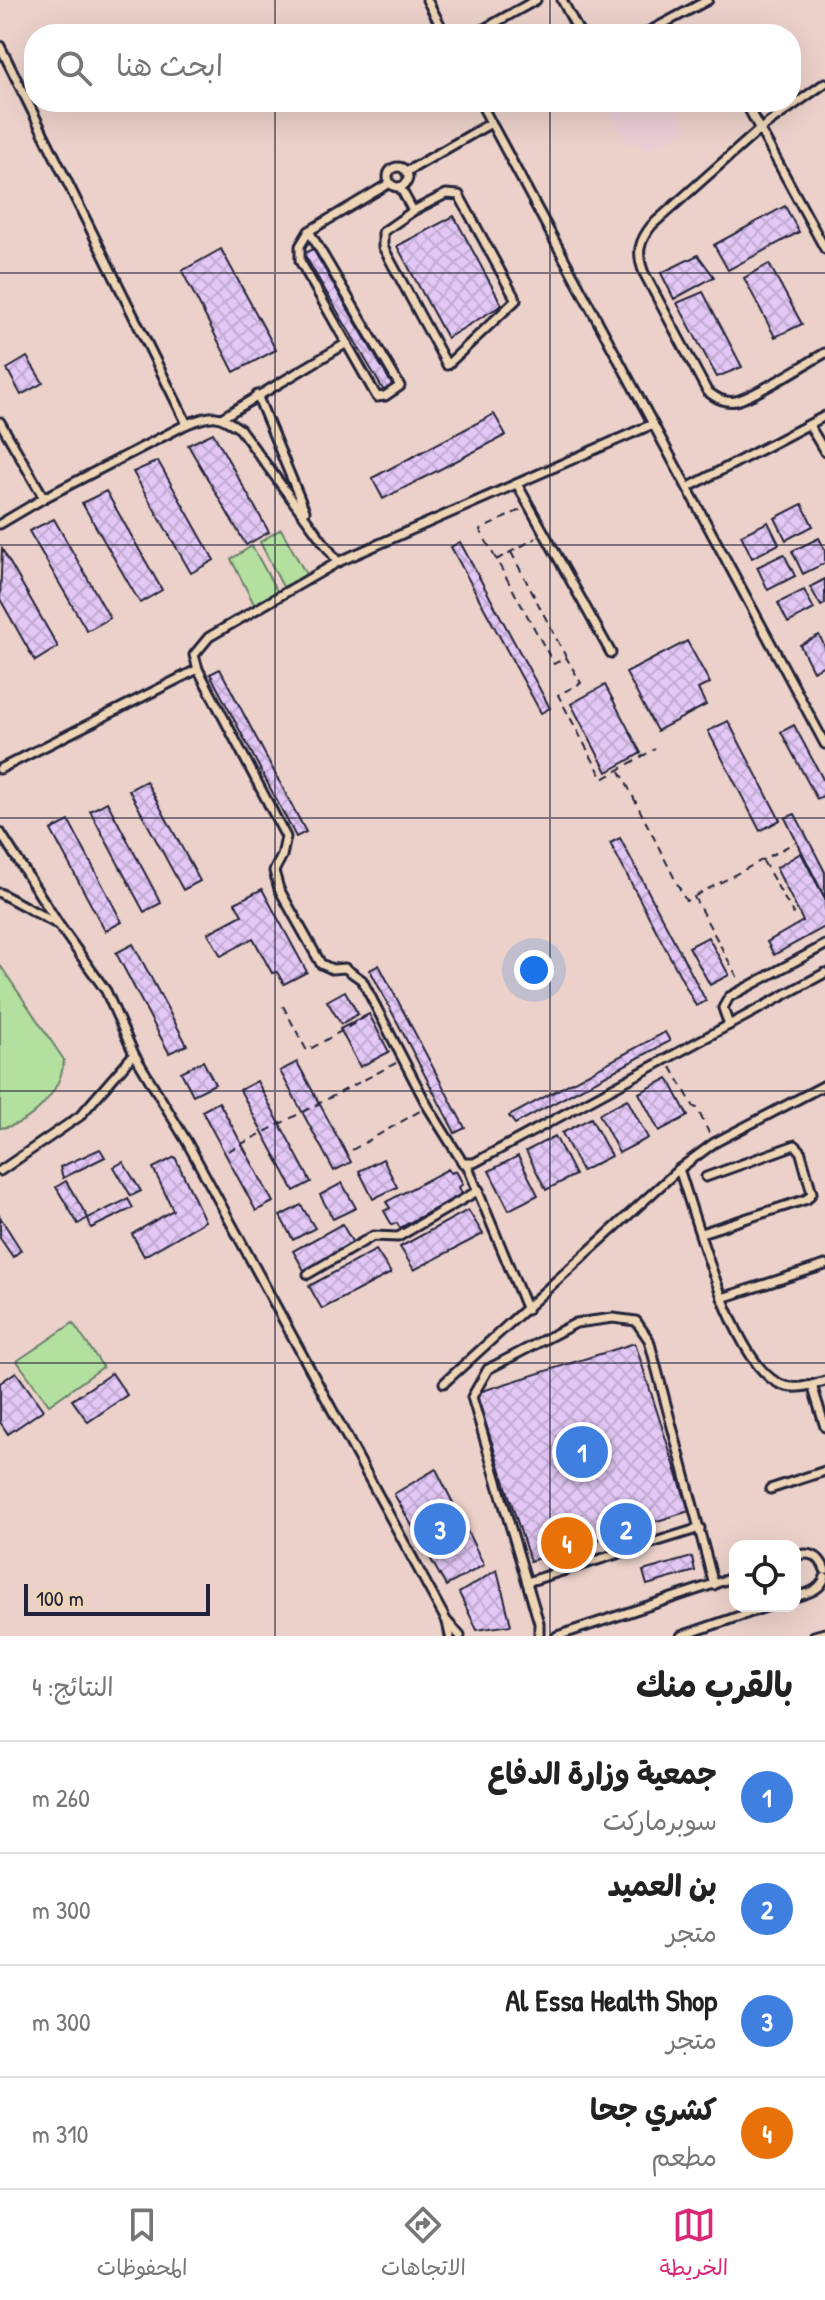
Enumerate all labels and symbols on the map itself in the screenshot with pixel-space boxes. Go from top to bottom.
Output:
your location [514,950,554,990]
pin: 1 [556,1422,608,1482]
pin: 3 [414,1499,466,1559]
pin: 2 [600,1499,652,1559]
pin: 4 [541,1513,593,1573]
scale bar [24,1580,210,1616]

